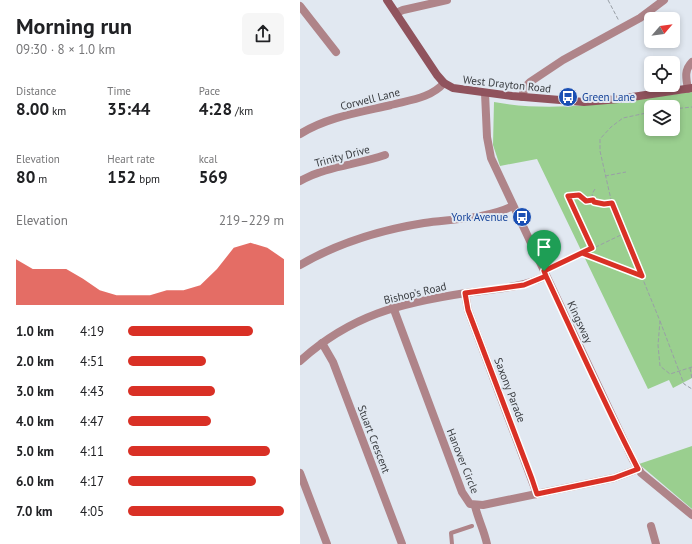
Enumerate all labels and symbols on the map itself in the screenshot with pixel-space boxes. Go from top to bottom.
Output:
north arrow [644,12,680,48]
street label: West Drayton Road [462,72,552,96]
street label: Corwell Lane [339,85,402,113]
bus stop icon: Green Lane [557,86,579,108]
place label: Green Lane [582,90,635,104]
street label: Trinity Drive [313,142,372,170]
bus stop icon: York Avenue [511,206,533,228]
place label: York Avenue [451,210,508,224]
pin [527,230,561,271]
street label: Bishop's Road [382,279,448,307]
street label: Kingsway [564,299,596,346]
street label: Saxony Parade [491,356,529,425]
street label: Stuart Crescent [355,403,393,475]
street label: Hanover Circle [444,426,483,496]

